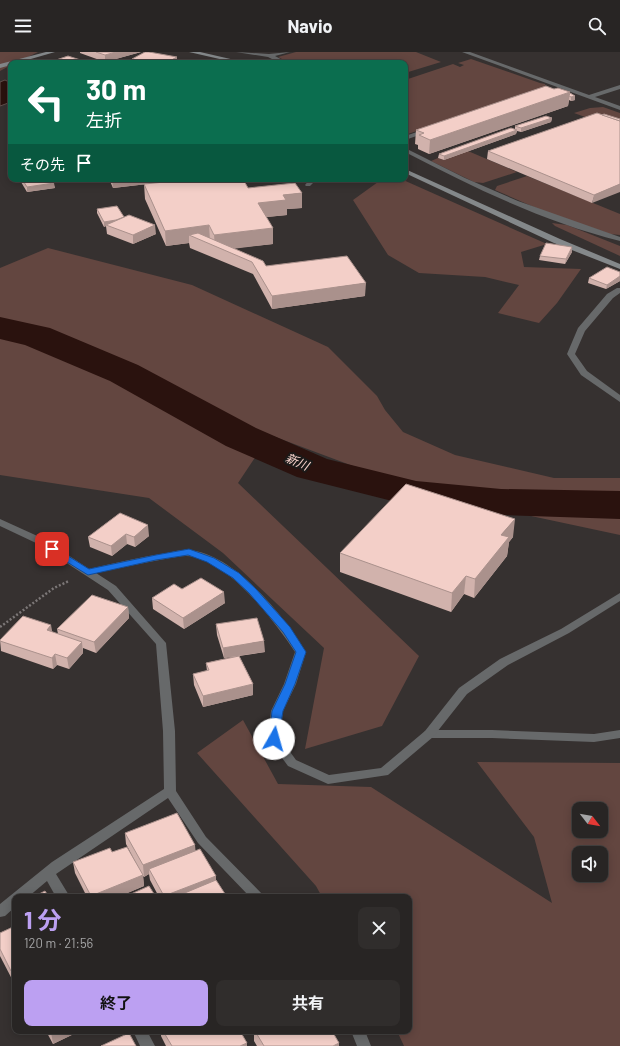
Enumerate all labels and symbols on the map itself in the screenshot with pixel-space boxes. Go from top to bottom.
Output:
water label: 新川 [284,450,313,473]
pin [35,532,69,566]
position arrow [253,718,295,760]
north arrow [572,802,608,838]

